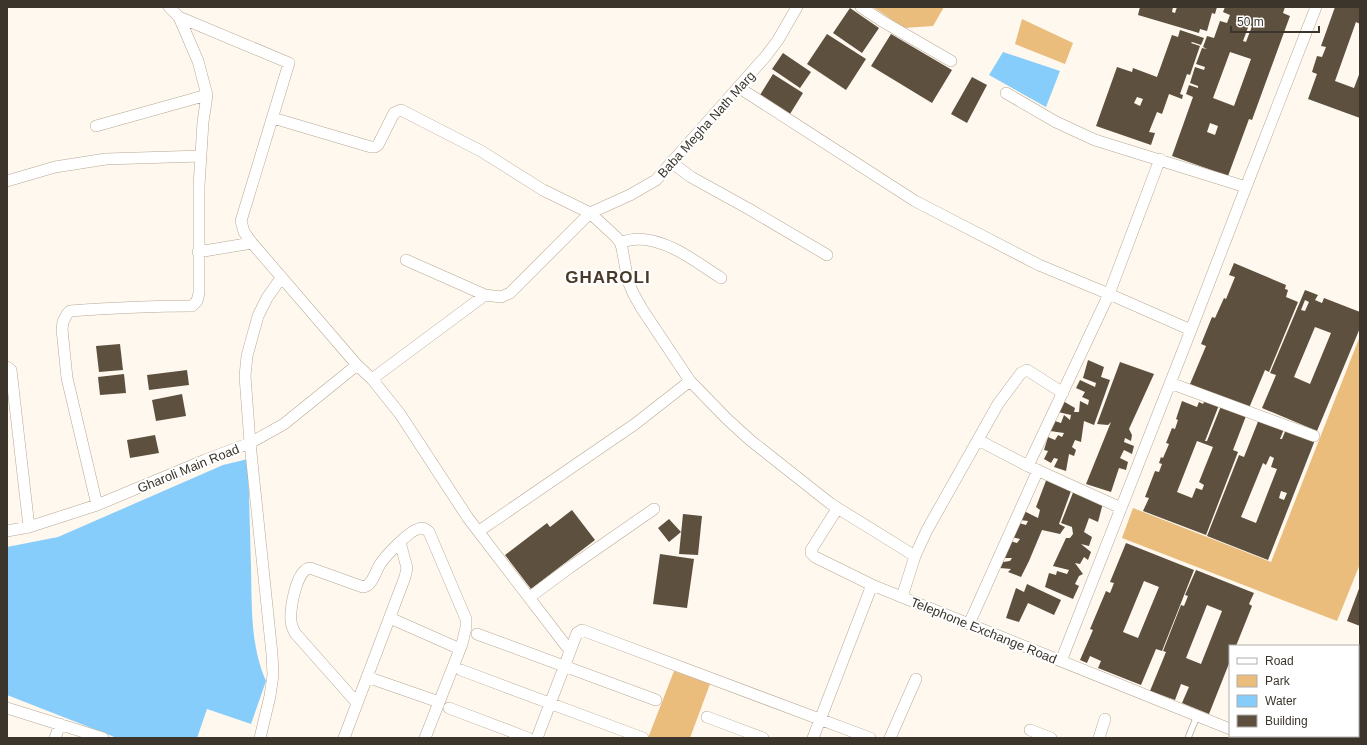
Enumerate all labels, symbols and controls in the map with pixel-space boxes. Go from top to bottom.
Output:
scale bar [1231,8,1319,34]
text: 50 m [1237,15,1264,29]
street label: Baba Megha Nath Marg [655,68,758,181]
district label: GHAROLI [565,268,651,287]
street label: Gharoli Main Road [135,441,241,496]
street label: Telephone Exchange Road [909,594,1059,667]
legend [1229,645,1359,737]
text: Road [1265,654,1294,668]
text: Park [1265,674,1291,688]
text: Water [1265,694,1297,708]
text: Building [1265,714,1308,728]

